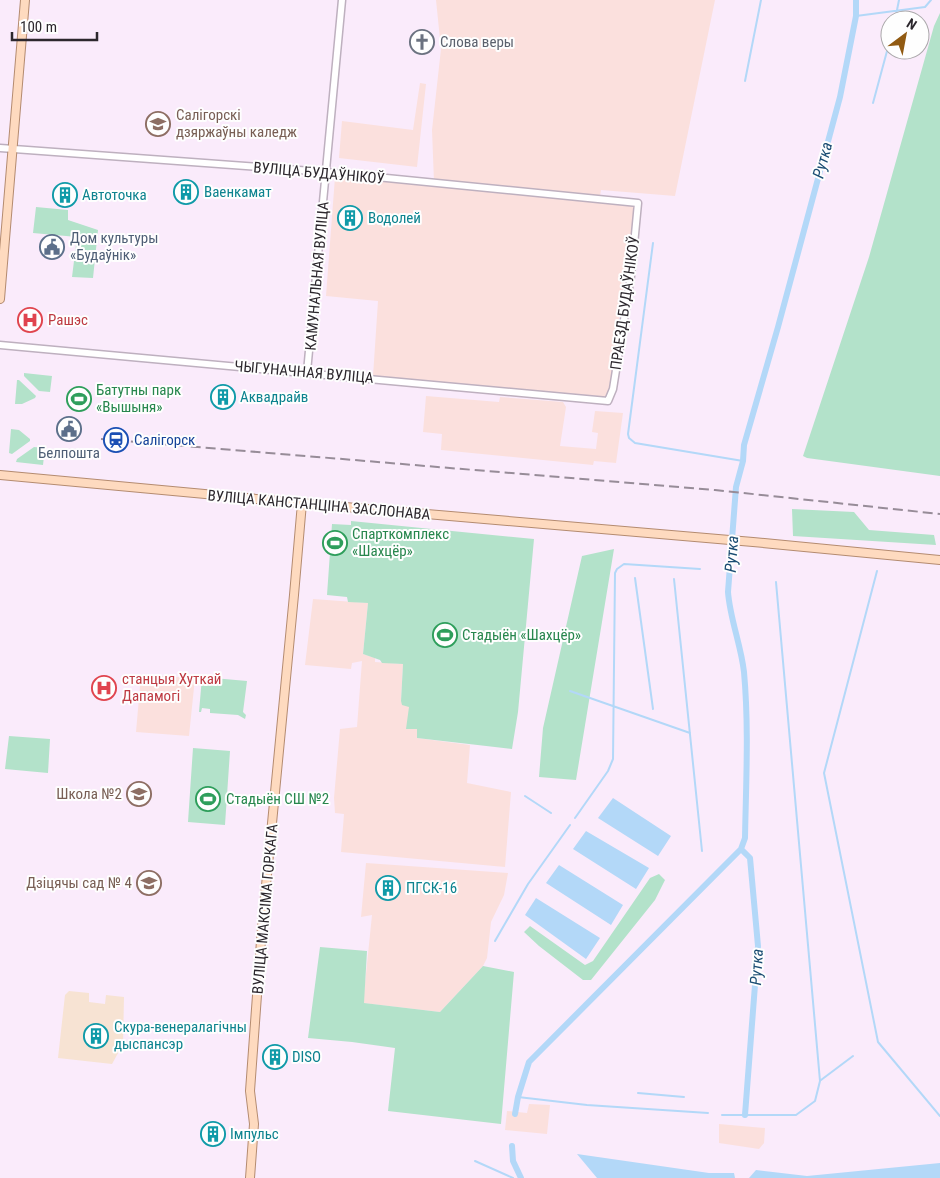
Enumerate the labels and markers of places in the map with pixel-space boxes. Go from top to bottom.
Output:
church icon: Слова веры [409,29,435,55]
place label: Слова веры [440,33,514,51]
place label: Салігорскі дзяржаўны каледж [176,106,297,141]
school or university icon: Салігорскі дзяржаўны каледж [145,111,171,137]
building icon: Ваенкамат [173,179,199,205]
building icon: Автоточка [52,182,78,208]
place label: Ваенкамат [204,183,272,201]
place label: Автоточка [82,186,147,204]
building icon: Водолей [337,205,363,231]
place label: Водолей [368,209,421,227]
place label: Дом культуры «Будаўнік» [70,229,158,264]
public building icon: Дом культуры «Будаўнік» [39,234,65,260]
hospital icon: Рашэс [17,307,43,333]
place label: Рашэс [48,311,88,329]
place label: Батутны парк «Вышыня» [96,381,181,416]
building icon: Аквадрайв [210,384,236,410]
sports icon: Батутны парк «Вышыня» [66,386,92,412]
place label: Аквадрайв [240,388,308,406]
public building icon: Белпошта [56,416,82,442]
station icon: Салігорск [103,427,129,453]
place label: Салігорск [134,431,195,449]
place label: Белпошта [38,444,100,462]
place label: Спарткомплекс «Шахцёр» [352,525,449,560]
sports icon: Спарткомплекс «Шахцёр» [322,530,348,556]
sports icon: Стадыён «Шахцёр» [432,622,458,648]
place label: Стадыён «Шахцёр» [462,626,581,644]
place label: станцыя Хуткай Дапамогі [122,670,221,705]
hospital icon: станцыя Хуткай Дапамогі [91,675,117,701]
school or university icon: Школа №2 [126,781,152,807]
place label: Школа №2 [56,785,122,803]
sports icon: Стадыён СШ №2 [195,786,221,812]
place label: Стадыён СШ №2 [226,790,329,808]
school or university icon: Дзіцячы сад № 4 [136,870,162,896]
place label: Дзіцячы сад № 4 [26,874,132,892]
building icon: ПГСК-16 [375,875,401,901]
place label: ПГСК-16 [406,879,457,897]
place label: Скура-венералагічны дыспансэр [114,1018,247,1053]
building icon: Скура-венералагічны дыспансэр [83,1023,109,1049]
building icon: DISO [262,1044,288,1070]
place label: DISO [292,1048,321,1066]
building icon: Імпульс [200,1121,226,1147]
place label: Імпульс [230,1125,279,1143]

